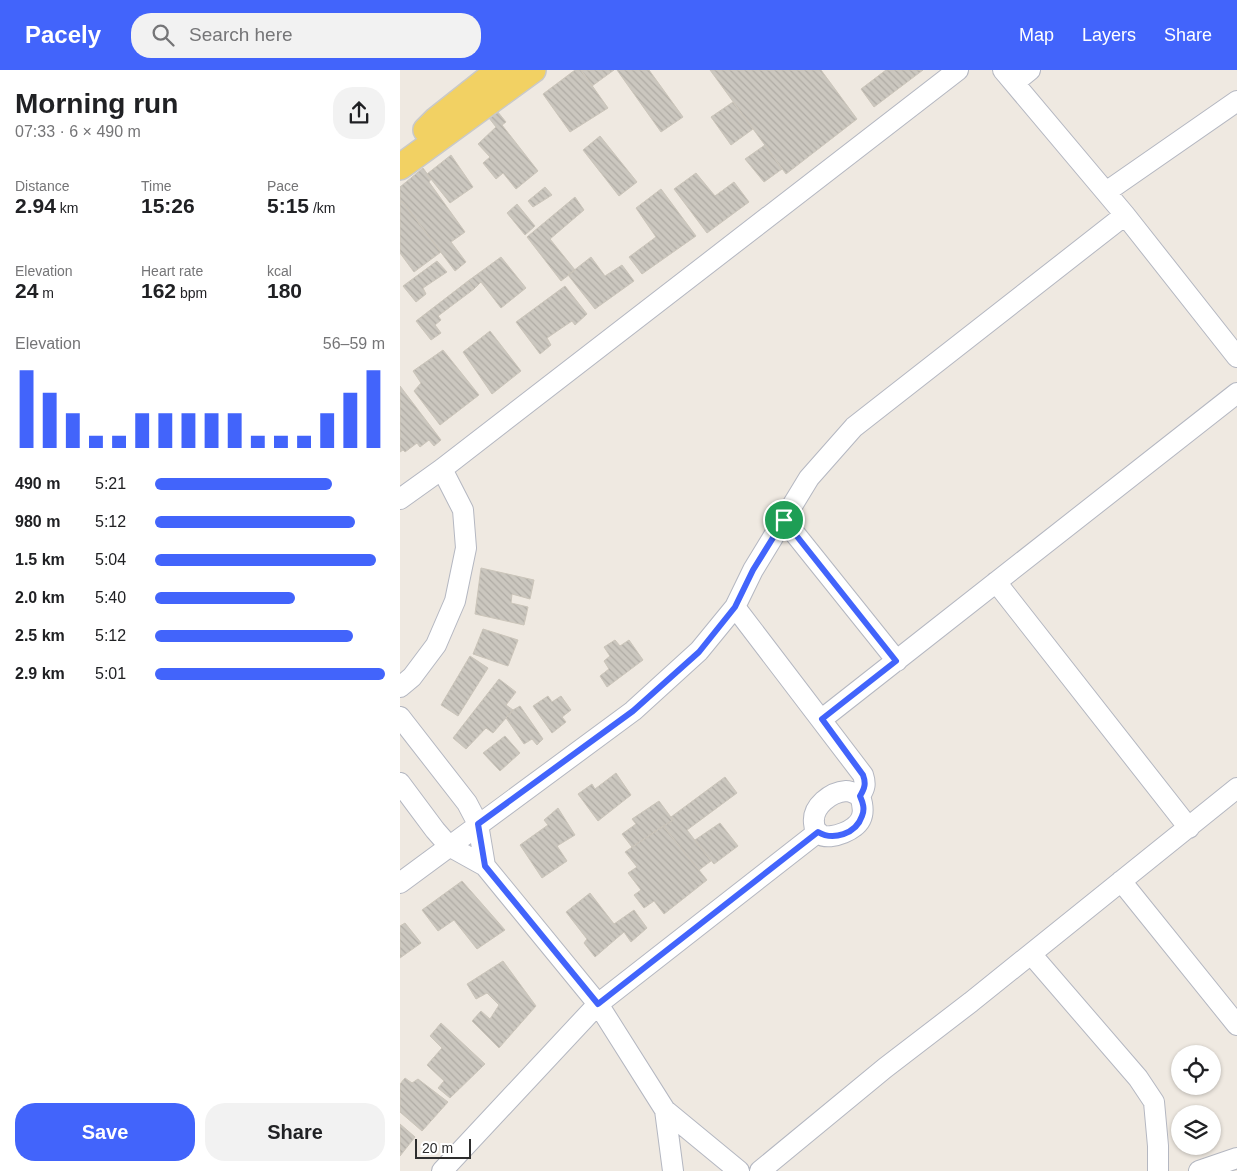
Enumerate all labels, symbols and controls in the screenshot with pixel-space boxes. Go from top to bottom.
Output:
search box [131,13,481,58]
text: Pacely [25,21,101,48]
icon: search [149,21,177,49]
text: Search here [189,24,293,45]
text: Map [1019,25,1054,45]
text: Layers [1082,25,1136,45]
text: Share [1164,25,1212,45]
button: share [333,87,385,139]
text: Morning run [15,88,178,119]
text: 07:33 · 6 × 490 m [15,123,141,140]
text: Distance [15,178,69,194]
text: Time [141,178,172,194]
text: Pace [267,178,299,194]
text: 2.94 [15,194,56,217]
text: 15:26 [141,194,195,217]
text: 5:15 [267,194,309,217]
text: km [56,200,78,216]
text: /km [309,200,335,216]
text: Elevation [15,263,73,279]
text: Heart rate [141,263,203,279]
text: kcal [267,263,292,279]
text: 24 [15,279,38,302]
text: 162 [141,279,176,302]
text: 180 [267,279,302,302]
text: m [38,285,54,301]
text: bpm [176,285,207,301]
text: Elevation [15,335,81,352]
text: 56–59 m [323,335,385,352]
text: 490 m [15,475,60,492]
text: 5:21 [95,475,126,492]
pin [763,499,805,541]
icon: arrive [770,506,798,534]
text: 980 m [15,513,60,530]
text: 5:12 [95,513,126,530]
text: 1.5 km [15,551,65,568]
text: 5:04 [95,551,126,568]
text: 2.0 km [15,589,65,606]
text: 5:40 [95,589,126,606]
text: 2.5 km [15,627,65,644]
text: 5:12 [95,627,126,644]
text: 2.9 km [15,665,65,682]
text: 5:01 [95,665,126,682]
map controls [1171,1045,1221,1155]
button: locate [1171,1045,1221,1095]
button: Save [15,1103,195,1161]
button: Share [205,1103,385,1161]
button: layers [1171,1105,1221,1155]
scale bar [415,1136,471,1159]
text: 20 m [422,1140,453,1156]

